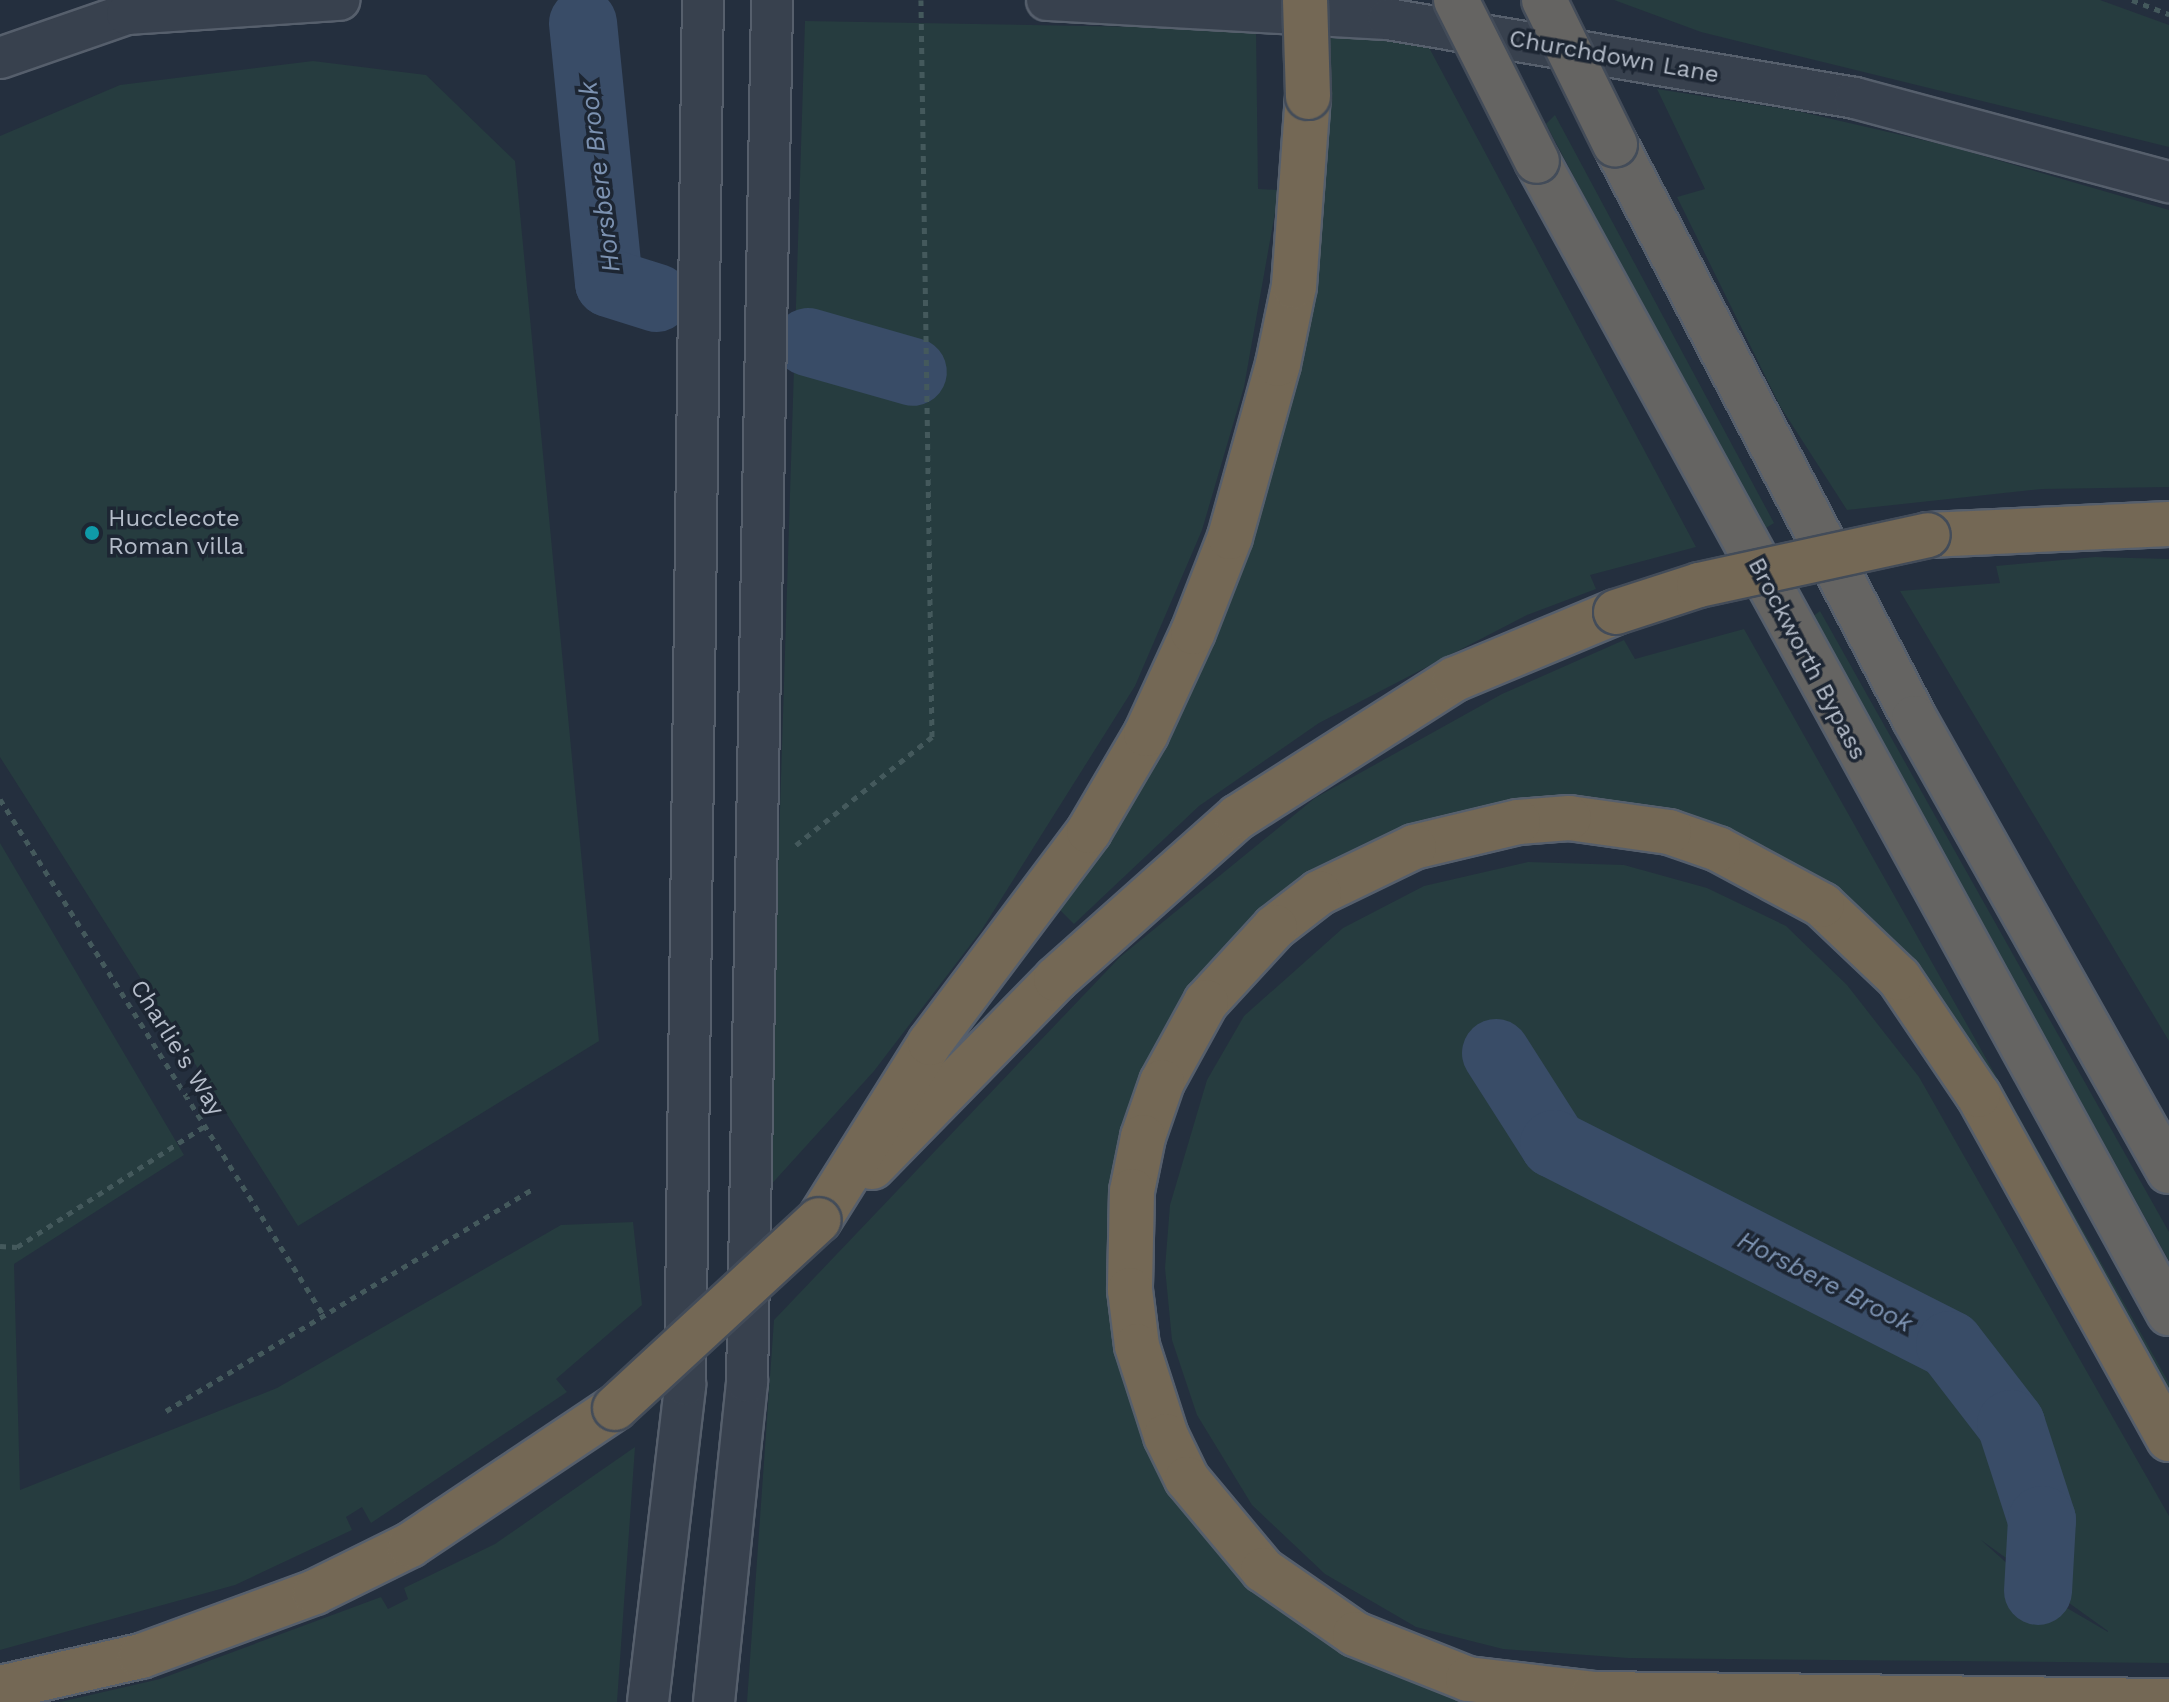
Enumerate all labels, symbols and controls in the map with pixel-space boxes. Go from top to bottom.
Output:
street label: Churchdown Lane [1507,24,1721,90]
water label: Horsbere Brook [573,80,627,274]
place label: Hucclecote Roman villa [108,505,245,561]
marker: Hucclecote Roman villa [83,524,101,542]
street label: Brockworth Bypass [1742,553,1872,765]
street label: Charlie's Way [124,974,230,1122]
water label: Horsbere Brook [1732,1224,1918,1340]

